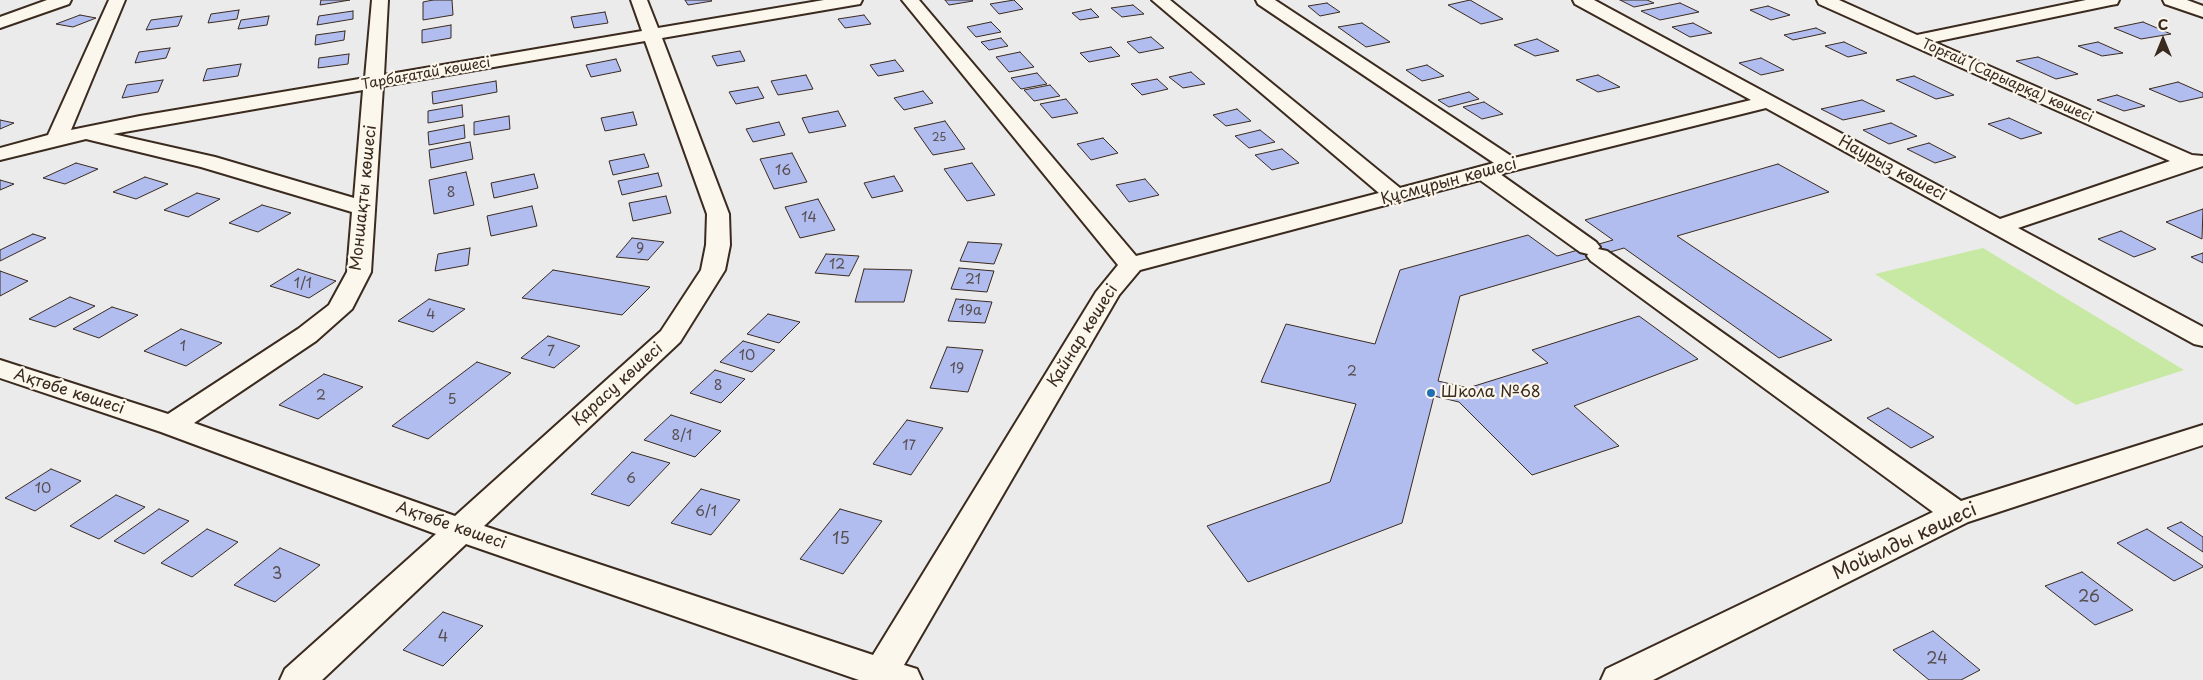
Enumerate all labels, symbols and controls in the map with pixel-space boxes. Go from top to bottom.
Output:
text: С [2158,14,2168,35]
north arrow [2138,15,2188,65]
street label: Торғай (Сарыарқа) көшесі [1919,35,2095,127]
street label: Тарбағатай көшесі [360,54,492,94]
street label: Моншақты көшесі [347,124,381,272]
house number: 25 [932,131,946,145]
street label: Наурыз көшесі [1835,132,1949,206]
street label: Құсмұрын көшесі [1379,155,1519,209]
house number: 16 [775,163,791,179]
house number: 8 [447,185,455,201]
house number: 14 [801,210,817,226]
house number: 9 [636,241,644,257]
house number: 12 [829,257,845,273]
house number: 21 [965,272,981,288]
house number: 1/1 [294,276,312,292]
street label: Қайнар көшесі [1044,281,1122,391]
house number: 19а [958,303,982,319]
house number: 4 [426,307,436,323]
house number: 1 [180,339,186,355]
street label: Қарасу көшесі [569,339,667,431]
house number: 7 [547,344,555,360]
house number: 10 [739,348,755,364]
house number: 19 [950,361,964,377]
house number: 2 [1347,364,1357,380]
street label: Ақтөбе көшесі [11,365,127,419]
house number: 8 [714,378,722,394]
place label: Школа №68 [1441,383,1541,403]
marker: Школа №68 [1425,387,1437,399]
house number: 2 [316,388,326,404]
house number: 5 [447,392,457,408]
house number: 8/1 [672,428,692,444]
house number: 17 [902,438,916,454]
house number: 6 [626,471,636,487]
house number: 10 [35,481,51,497]
street label: Ақтөбе көшесі [394,498,508,554]
street label: Мойылды көшесі [1829,499,1981,585]
house number: 6/1 [695,504,717,520]
house number: 15 [832,530,850,550]
house number: 3 [272,565,282,585]
house number: 26 [2078,588,2100,608]
house number: 4 [438,628,448,648]
house number: 24 [1926,650,1948,670]

